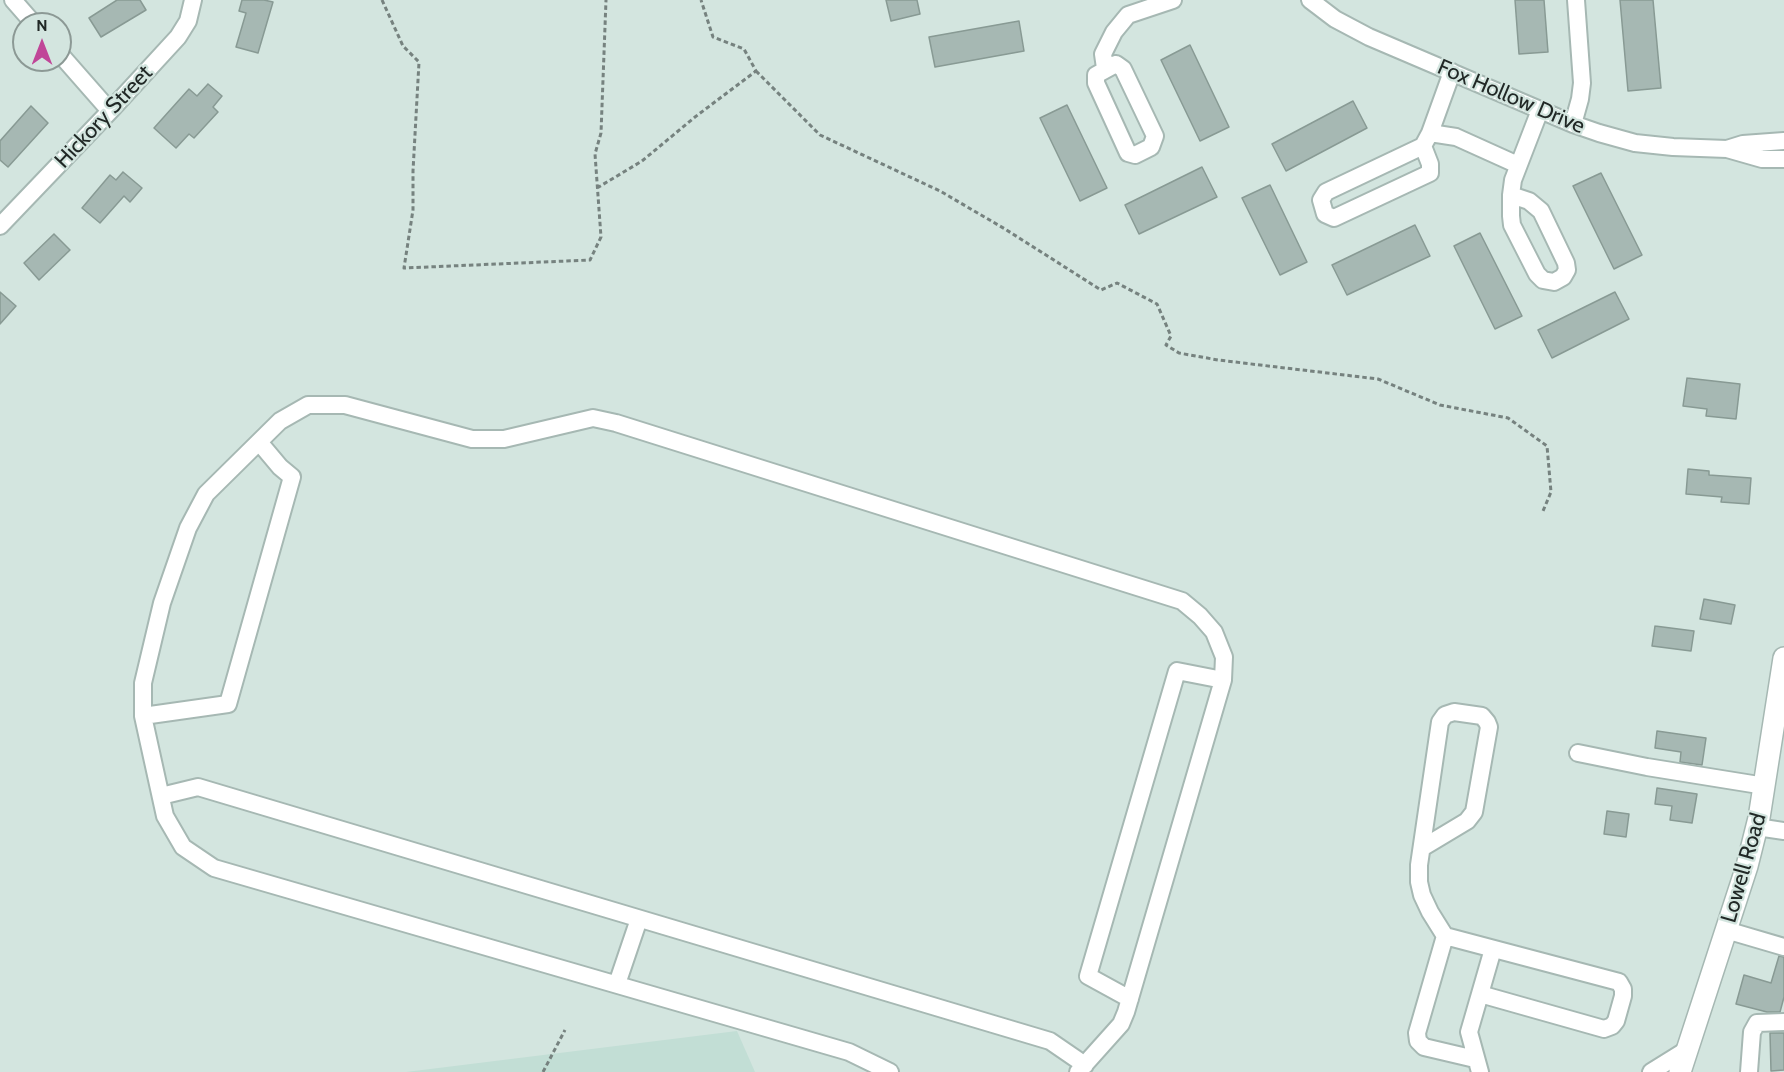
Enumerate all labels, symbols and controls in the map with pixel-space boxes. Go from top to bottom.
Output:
north arrow [12,12,72,72]
text: N [36,16,48,35]
street label: Fox Hollow Drive [1433,54,1589,140]
street label: Hickory Street [50,60,158,174]
street label: Lowell Road [1716,810,1772,926]

